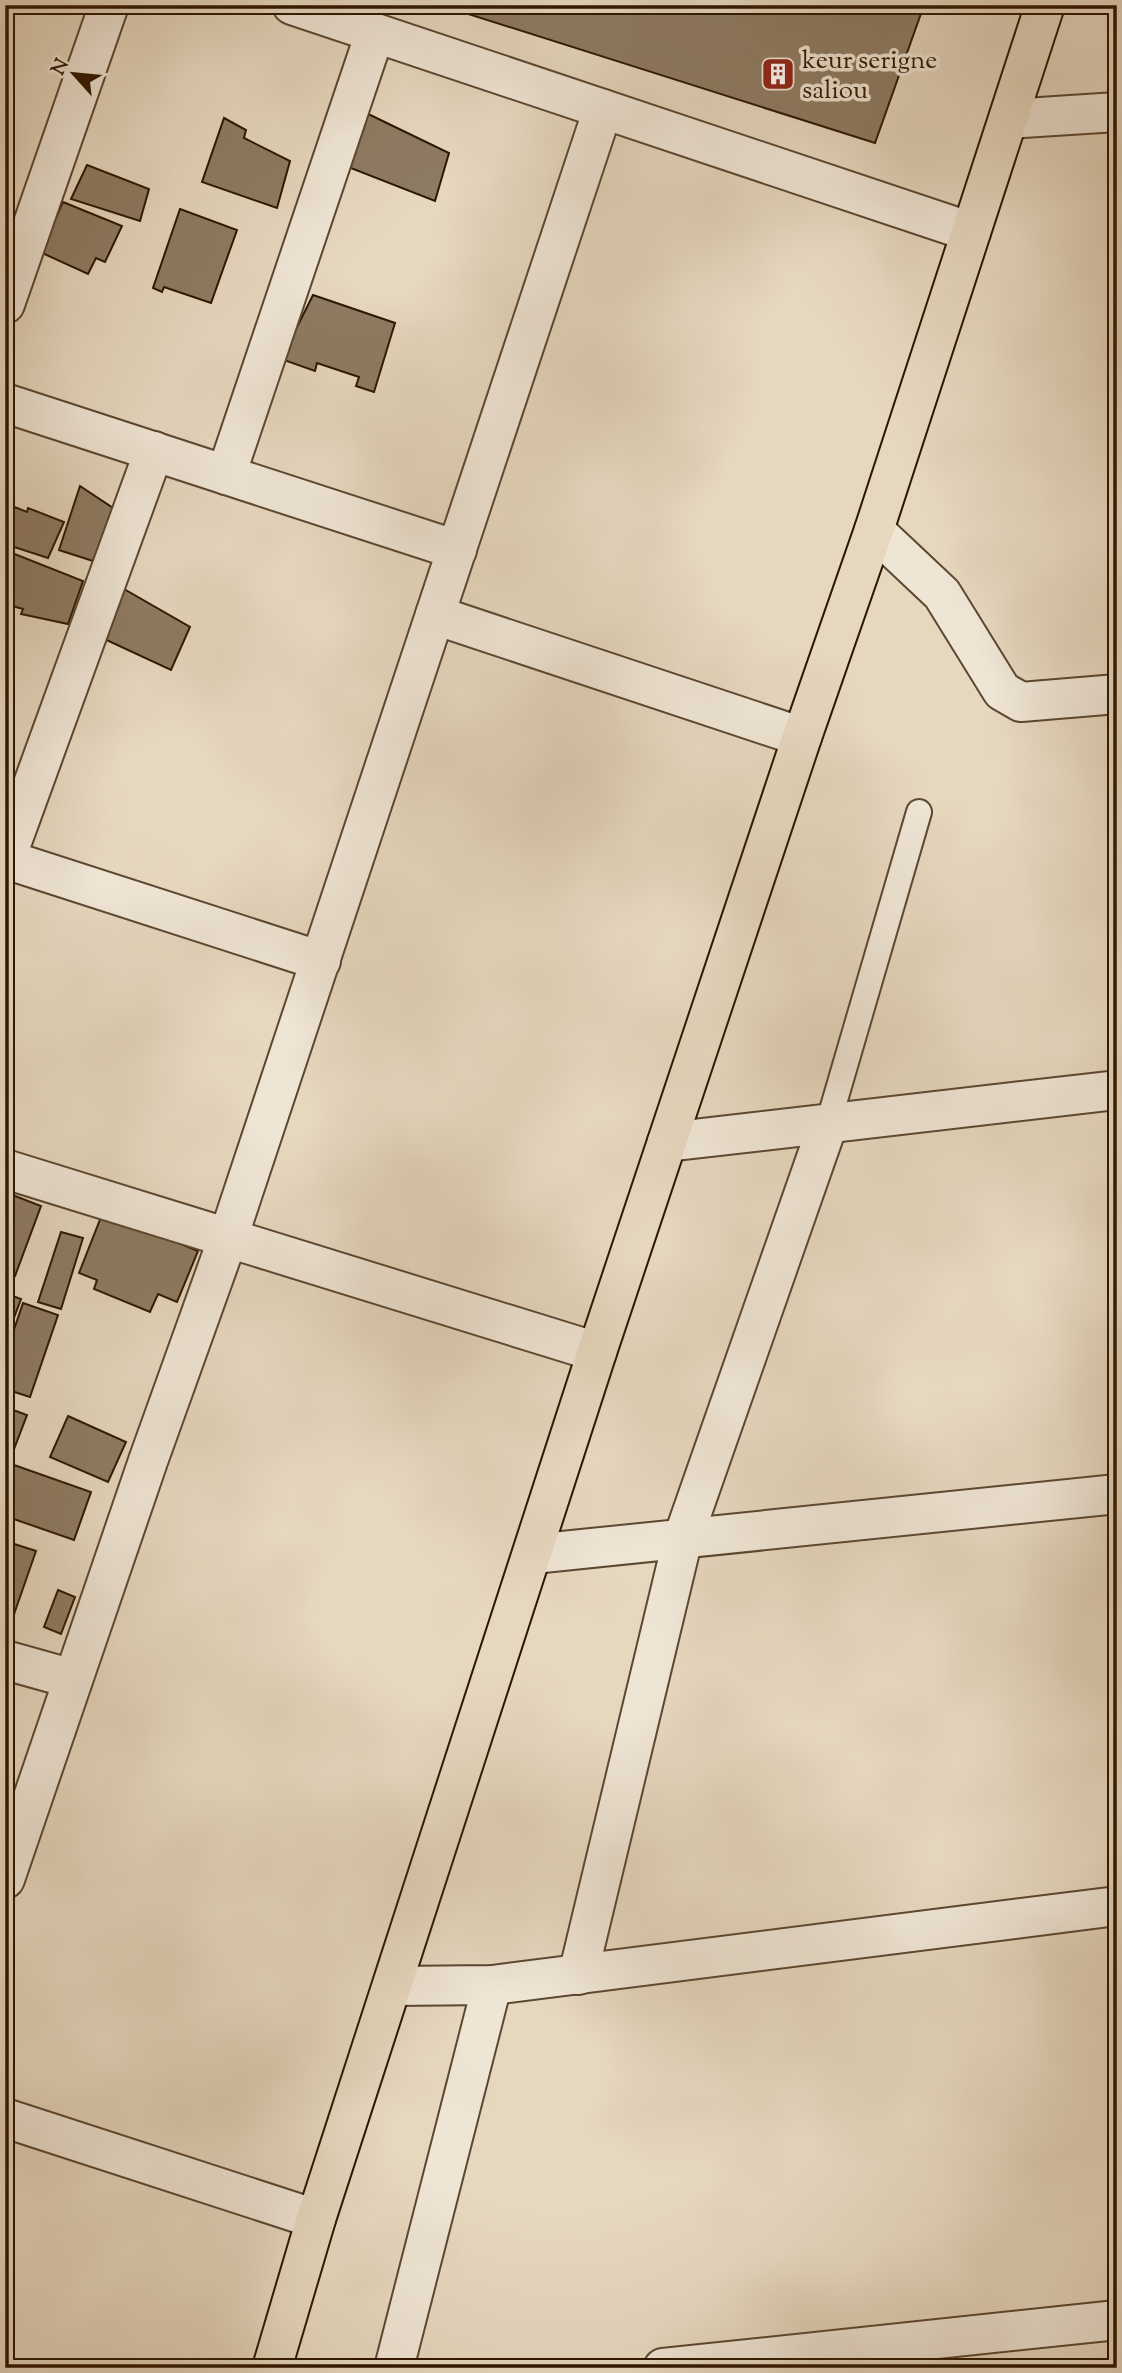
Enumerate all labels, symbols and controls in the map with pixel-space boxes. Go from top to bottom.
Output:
north arrow [38,38,108,108]
place label: keur serigne saliou [802,43,937,110]
text: N [46,55,77,80]
building icon: keur serigne saliou [759,55,797,93]

